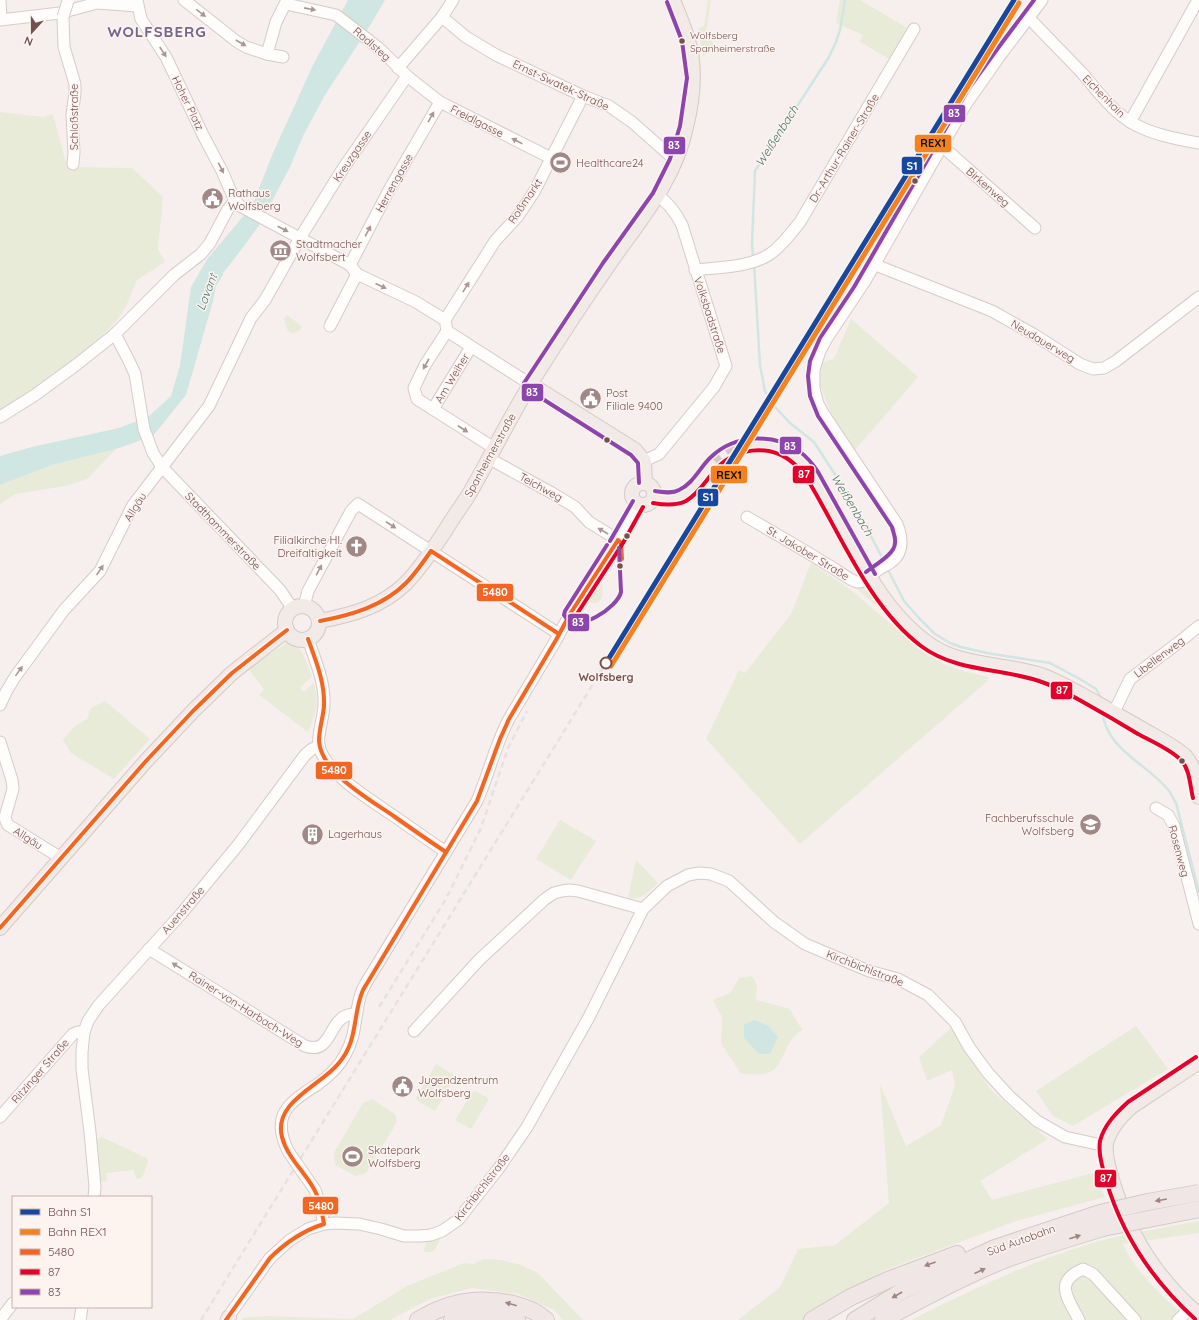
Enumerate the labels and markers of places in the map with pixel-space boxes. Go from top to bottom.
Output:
place label: Wolfsberg Spanheimerstraße [690,29,776,55]
marker: Wolfsberg Spanheimerstraße [677,36,687,46]
sports icon: Healthcare24 [547,150,573,176]
place label: Healthcare24 [576,156,644,170]
unlabelled marker [910,176,920,186]
public building icon: Rathaus Wolfsberg [199,186,225,212]
place label: Rathaus Wolfsberg [228,186,281,213]
museum icon: Stadtmacher Wolfsbert [267,237,293,263]
place label: Stadtmacher Wolfsbert [296,237,363,264]
public building icon: Post Filiale 9400 [578,386,604,412]
place label: Post Filiale 9400 [606,386,663,413]
unlabelled marker [602,435,612,445]
unlabelled marker [622,531,632,541]
place label: Filialkirche Hl. Dreifaltigkeit [274,533,342,560]
church icon: Filialkirche Hl. Dreifaltigkeit [344,533,370,559]
unlabelled marker [615,561,625,571]
marker: Wolfsberg [599,656,613,670]
place label: Wolfsberg [578,670,634,684]
unlabelled marker [1177,756,1187,766]
place label: Fachberufsschule Wolfsberg [985,811,1074,838]
school or university icon: Fachberufsschule Wolfsberg [1077,811,1103,837]
building icon: Lagerhaus [299,821,325,847]
place label: Lagerhaus [328,827,382,841]
public building icon: Jugendzentrum Wolfsberg [389,1073,415,1099]
place label: Jugendzentrum Wolfsberg [418,1073,498,1100]
sports icon: Skatepark Wolfsberg [339,1143,365,1169]
place label: Skatepark Wolfsberg [368,1143,421,1170]

